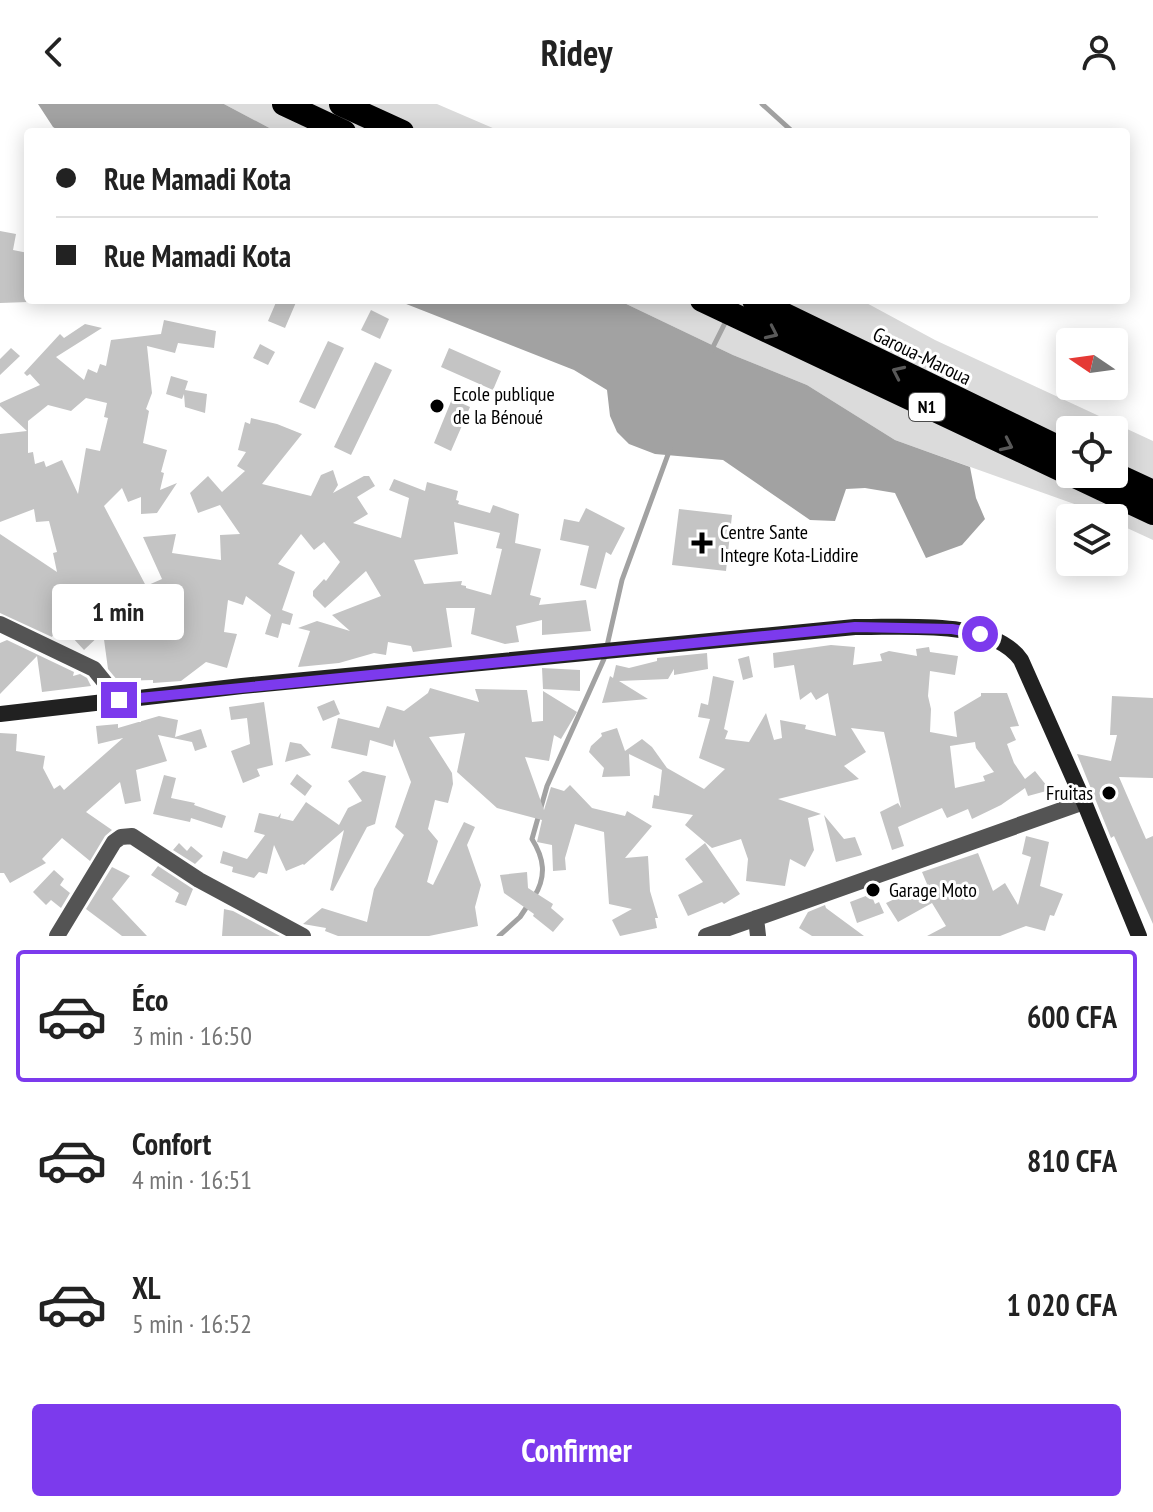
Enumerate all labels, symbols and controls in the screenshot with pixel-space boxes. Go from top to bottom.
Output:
text: Ridey [541,29,612,76]
icon: back [32,30,76,74]
icon: person [1077,30,1121,74]
text: Rue Mamadi Kota [104,159,291,198]
text: Rue Mamadi Kota [104,236,291,275]
street label: Garoua-Maroua [869,321,975,391]
one-way arrow [764,323,779,339]
north arrow [1056,328,1128,400]
map controls [1056,328,1128,576]
one-way arrow [892,366,907,382]
place label: Ecole publique de la Bénoué [453,381,555,430]
road number: N1 [909,393,945,421]
marker: Ecole publique de la Bénoué [428,397,446,415]
button: locate [1056,416,1128,488]
one-way arrow [999,435,1014,451]
button: layers [1056,504,1128,576]
place label: Centre Sante Integre Kota-Liddire [720,519,859,568]
marker: Centre Sante Integre Kota-Liddire [691,532,713,554]
callout: 1 min [53,584,185,640]
text: 1 min [92,595,144,628]
route start [962,616,998,652]
route end [101,682,137,718]
place label: Fruitas [1046,780,1093,806]
marker: Fruitas [1100,784,1118,802]
place label: Garage Moto [889,877,977,903]
marker: Garage Moto [864,881,882,899]
icon: car [36,980,108,1052]
text: Éco [132,980,168,1019]
text: 600 CFA [1027,997,1117,1036]
text: 3 min · 16:50 [132,1019,252,1052]
icon: car [36,1124,108,1196]
text: Confort [132,1124,211,1163]
text: 810 CFA [1027,1141,1117,1180]
text: 4 min · 16:51 [132,1163,252,1196]
icon: car [36,1268,108,1340]
text: XL [132,1268,161,1307]
text: 1 020 CFA [1006,1285,1117,1324]
text: 5 min · 16:52 [132,1307,252,1340]
button: Confirmer [32,1404,1121,1496]

